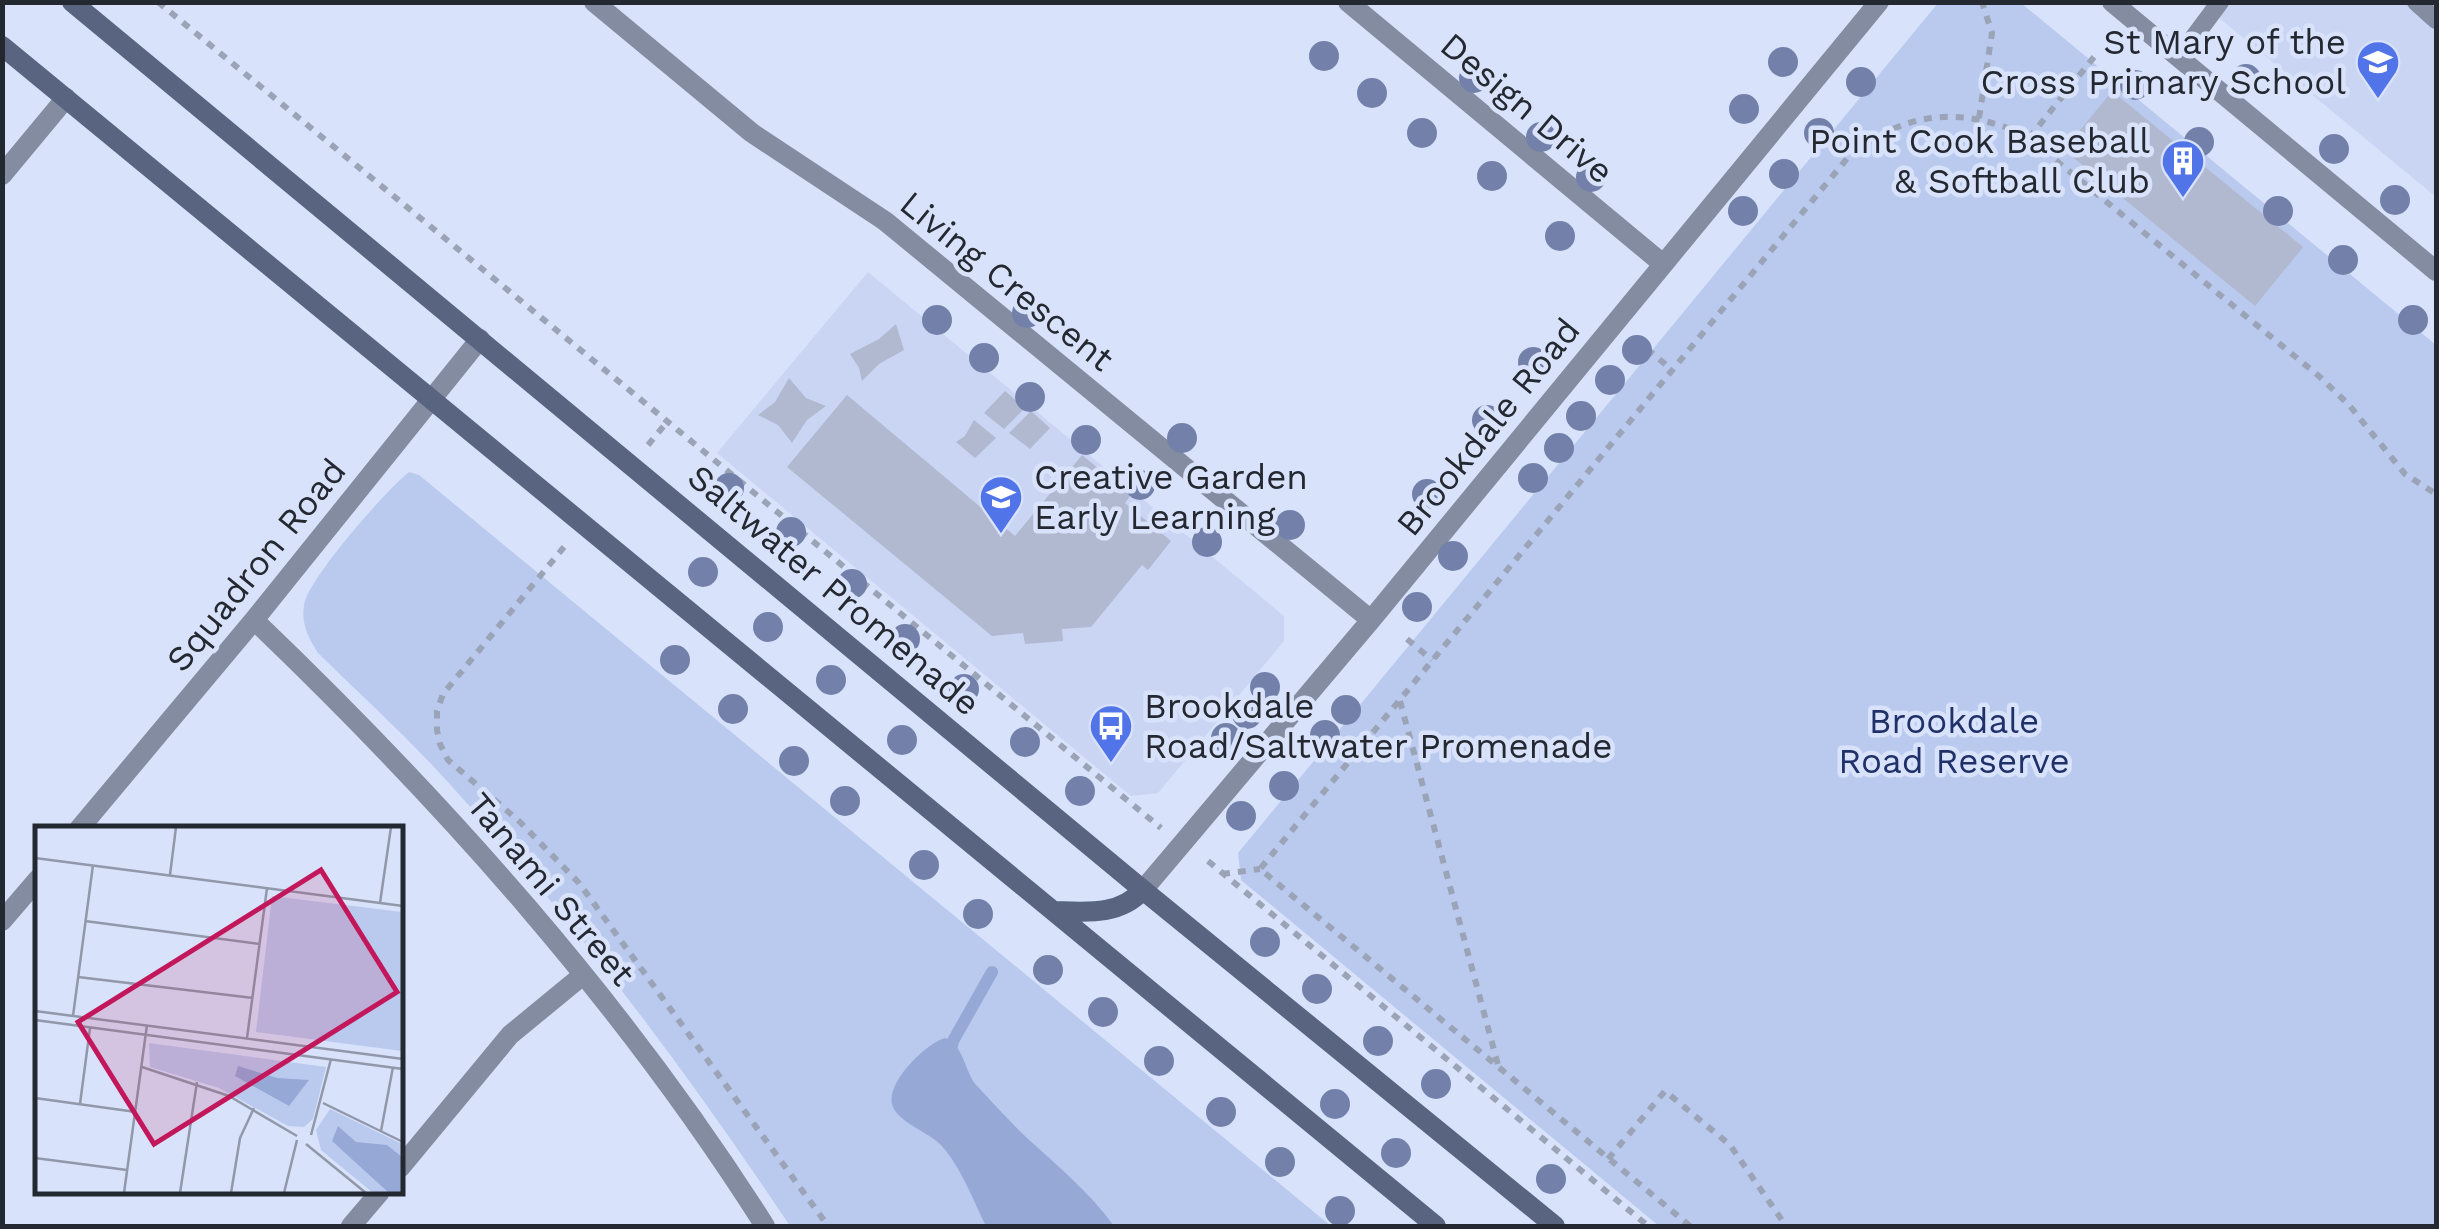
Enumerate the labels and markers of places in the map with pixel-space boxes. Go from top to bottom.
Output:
place label: St Mary of the Cross Primary School [1981,21,2346,103]
school or university icon: St Mary of the Cross Primary School [2355,39,2401,100]
place label: Point Cook Baseball & Softball Club [1809,120,2150,202]
building icon: Point Cook Baseball & Softball Club [2160,138,2206,199]
place label: Creative Garden Early Learning [1034,456,1308,538]
school or university icon: Creative Garden Early Learning [978,474,1024,535]
place label: Brookdale Road/Saltwater Promenade [1144,685,1612,767]
bus stop icon: Brookdale Road/Saltwater Promenade [1088,703,1134,764]

